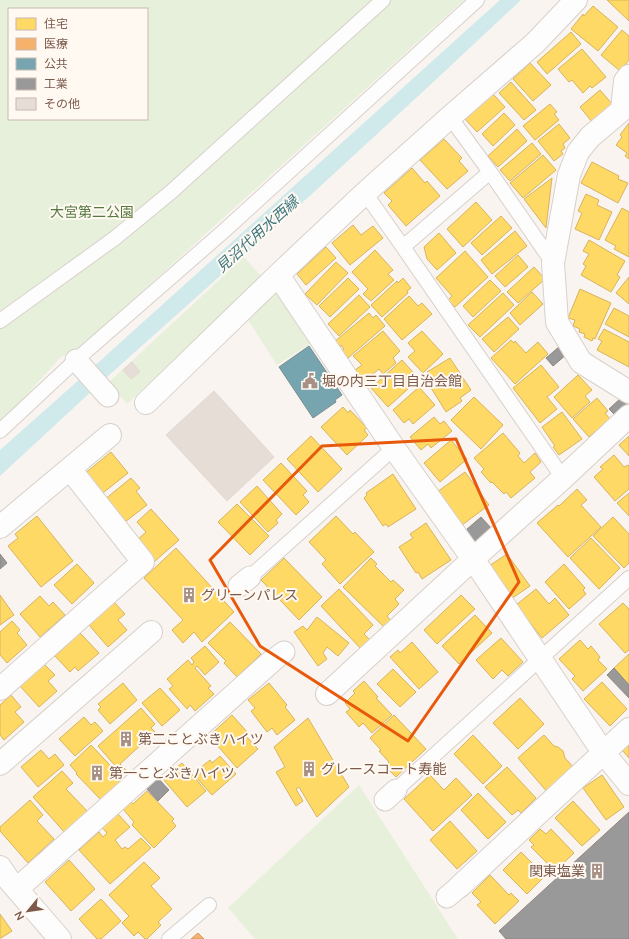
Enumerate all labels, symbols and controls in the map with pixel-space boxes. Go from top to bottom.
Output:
legend [8,8,148,120]
text: 住宅 [44,16,68,31]
text: 医療 [44,36,68,51]
text: 公共 [44,56,68,71]
text: 工業 [44,76,68,91]
text: その他 [44,96,80,111]
water label: 見沼代用水西縁 [212,190,304,276]
park label: 大宮第二公園 [50,203,134,221]
public building icon: 堀の内三丁目自治会館 [301,372,319,390]
place label: 堀の内三丁目自治会館 [322,372,462,390]
building icon: グリーンパレス [180,586,198,604]
place label: グリーンパレス [201,586,298,604]
building icon: 第二ことぶきハイツ [117,730,135,748]
place label: 第二ことぶきハイツ [138,730,264,748]
building icon: グレースコート寿能 [300,760,318,778]
place label: グレースコート寿能 [321,760,446,778]
building icon: 第一ことぶきハイツ [88,764,106,782]
place label: 第一ことぶきハイツ [109,764,235,782]
place label: 関東塩業 [529,862,585,880]
building icon: 関東塩業 [588,862,606,880]
north arrow [8,891,48,931]
text: N [11,909,27,923]

